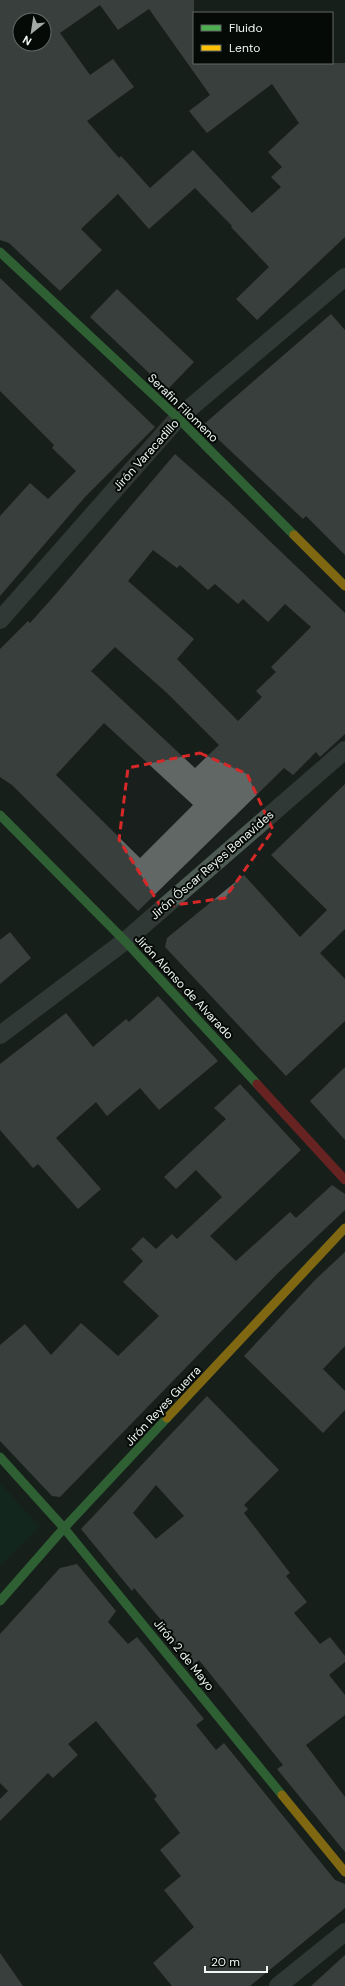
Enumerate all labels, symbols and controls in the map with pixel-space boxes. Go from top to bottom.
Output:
north arrow [12,12,52,52]
legend [193,12,333,64]
text: Fluido [229,20,263,36]
text: N [20,33,34,49]
text: Lento [229,40,260,56]
street label: Serafin Filomeno [144,370,222,446]
street label: Jirón Varacadillo [109,416,183,494]
street label: Jirón Óscar Reyes Benavides [147,807,277,923]
street label: Jirón Alonso de Alvarado [131,931,237,1043]
street label: Jirón Reyes Guerra [122,1363,204,1449]
street label: Jirón 2 de Mayo [150,1616,218,1694]
scale bar [205,1948,267,1974]
text: 20 m [211,1954,240,1970]

